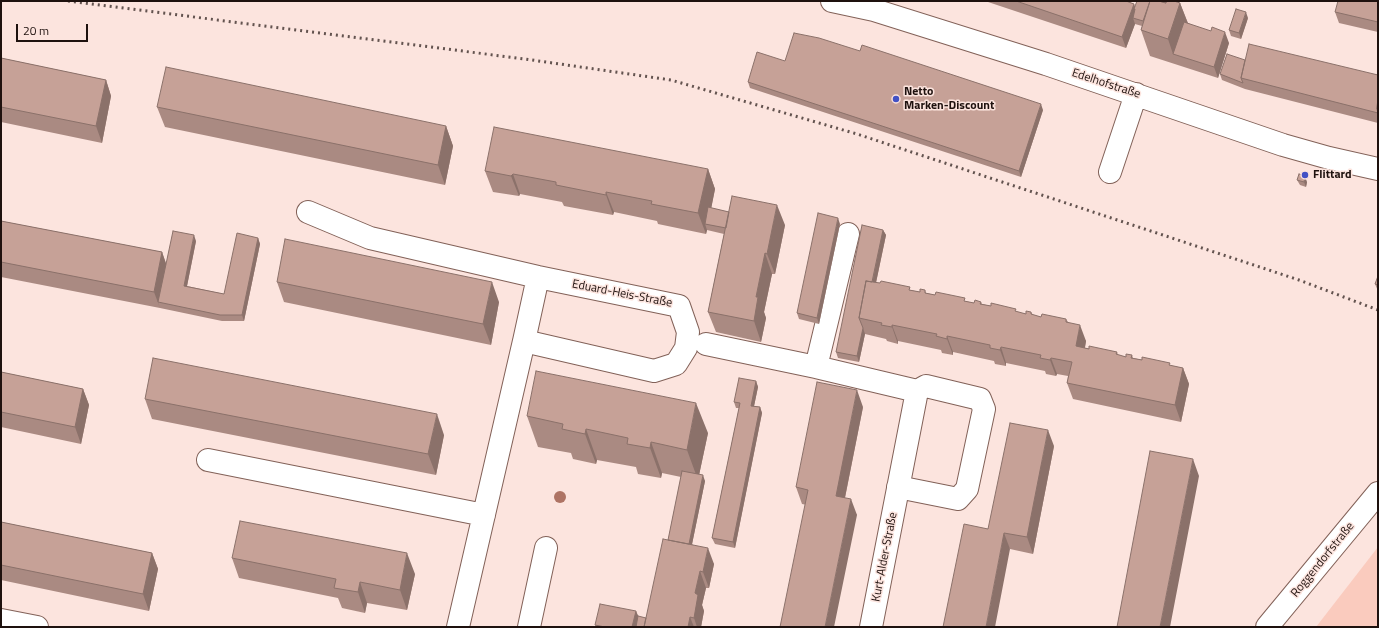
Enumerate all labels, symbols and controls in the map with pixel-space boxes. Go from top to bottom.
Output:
scale bar [18,16,90,42]
text: 20 m [23,21,49,40]
street label: Edelhofstraße [1070,66,1142,102]
place label: Netto Marken-Discount [904,85,994,113]
marker: Netto Marken-Discount [891,94,901,104]
place label: Flittard [1313,168,1352,182]
marker: Flittard [1300,170,1310,180]
street label: Eduard-Heis-Straße [571,277,673,311]
street label: Kurt-Alder-Straße [869,511,901,603]
street label: Roggendorfstraße [1288,520,1358,600]

